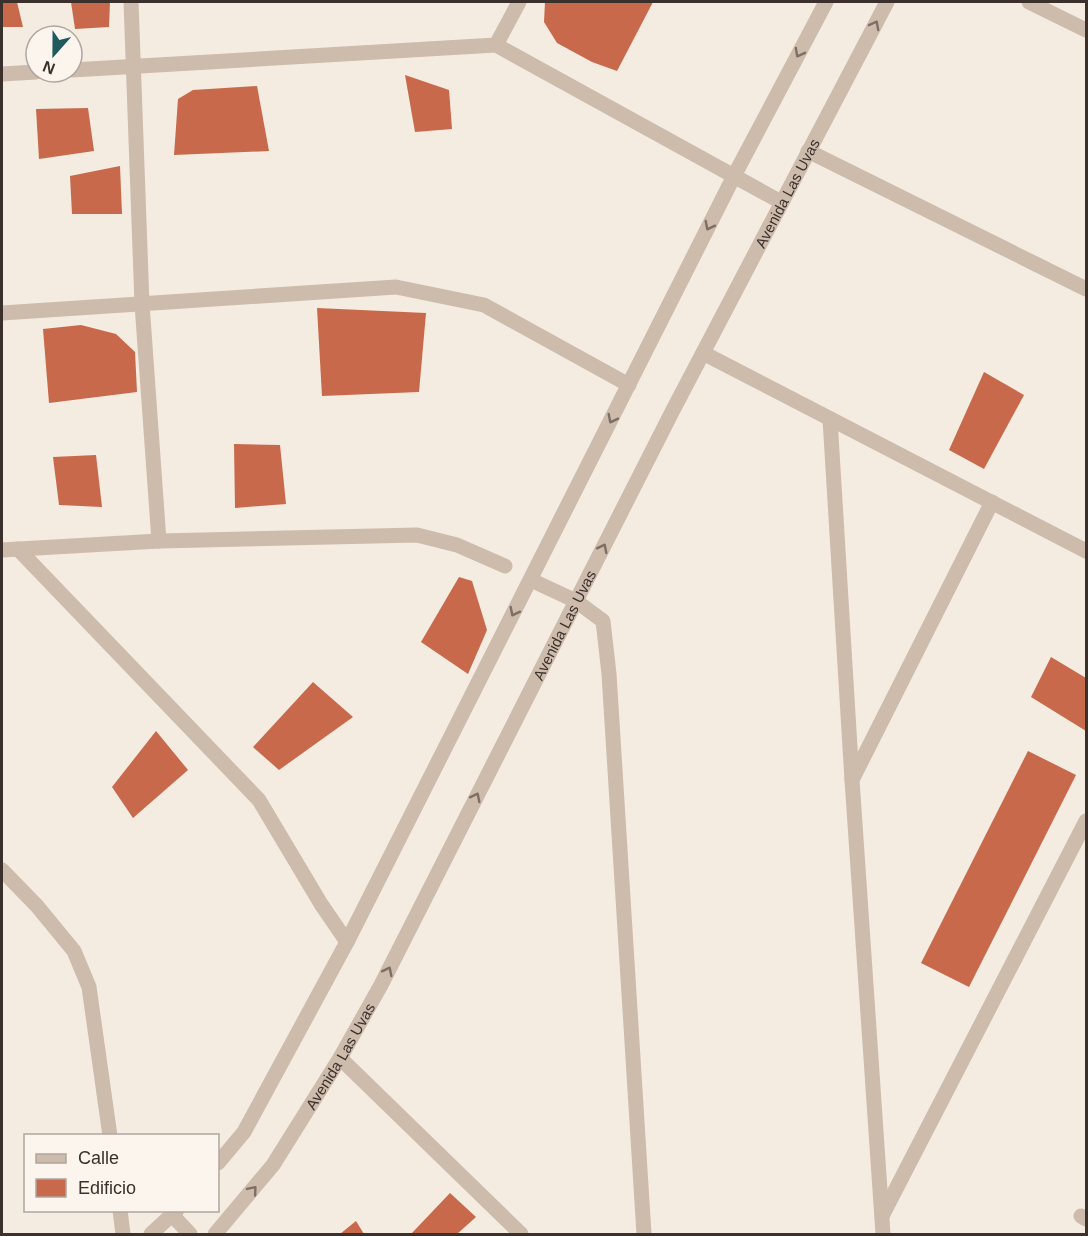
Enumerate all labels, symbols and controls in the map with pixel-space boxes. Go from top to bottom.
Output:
one-way arrow [867,20,879,31]
north arrow [24,24,84,84]
one-way arrow [795,47,806,58]
text: N [40,58,57,78]
street label: Avenida Las Uvas [751,136,822,250]
one-way arrow [705,220,716,231]
one-way arrow [608,413,619,424]
one-way arrow [595,543,607,554]
street label: Avenida Las Uvas [529,567,599,683]
one-way arrow [510,606,522,617]
one-way arrow [469,792,480,803]
one-way arrow [381,966,392,977]
street label: Avenida Las Uvas [302,1000,378,1112]
legend [24,1134,219,1212]
text: Calle [78,1148,119,1168]
text: Edificio [78,1178,136,1198]
one-way arrow [245,1186,256,1197]

